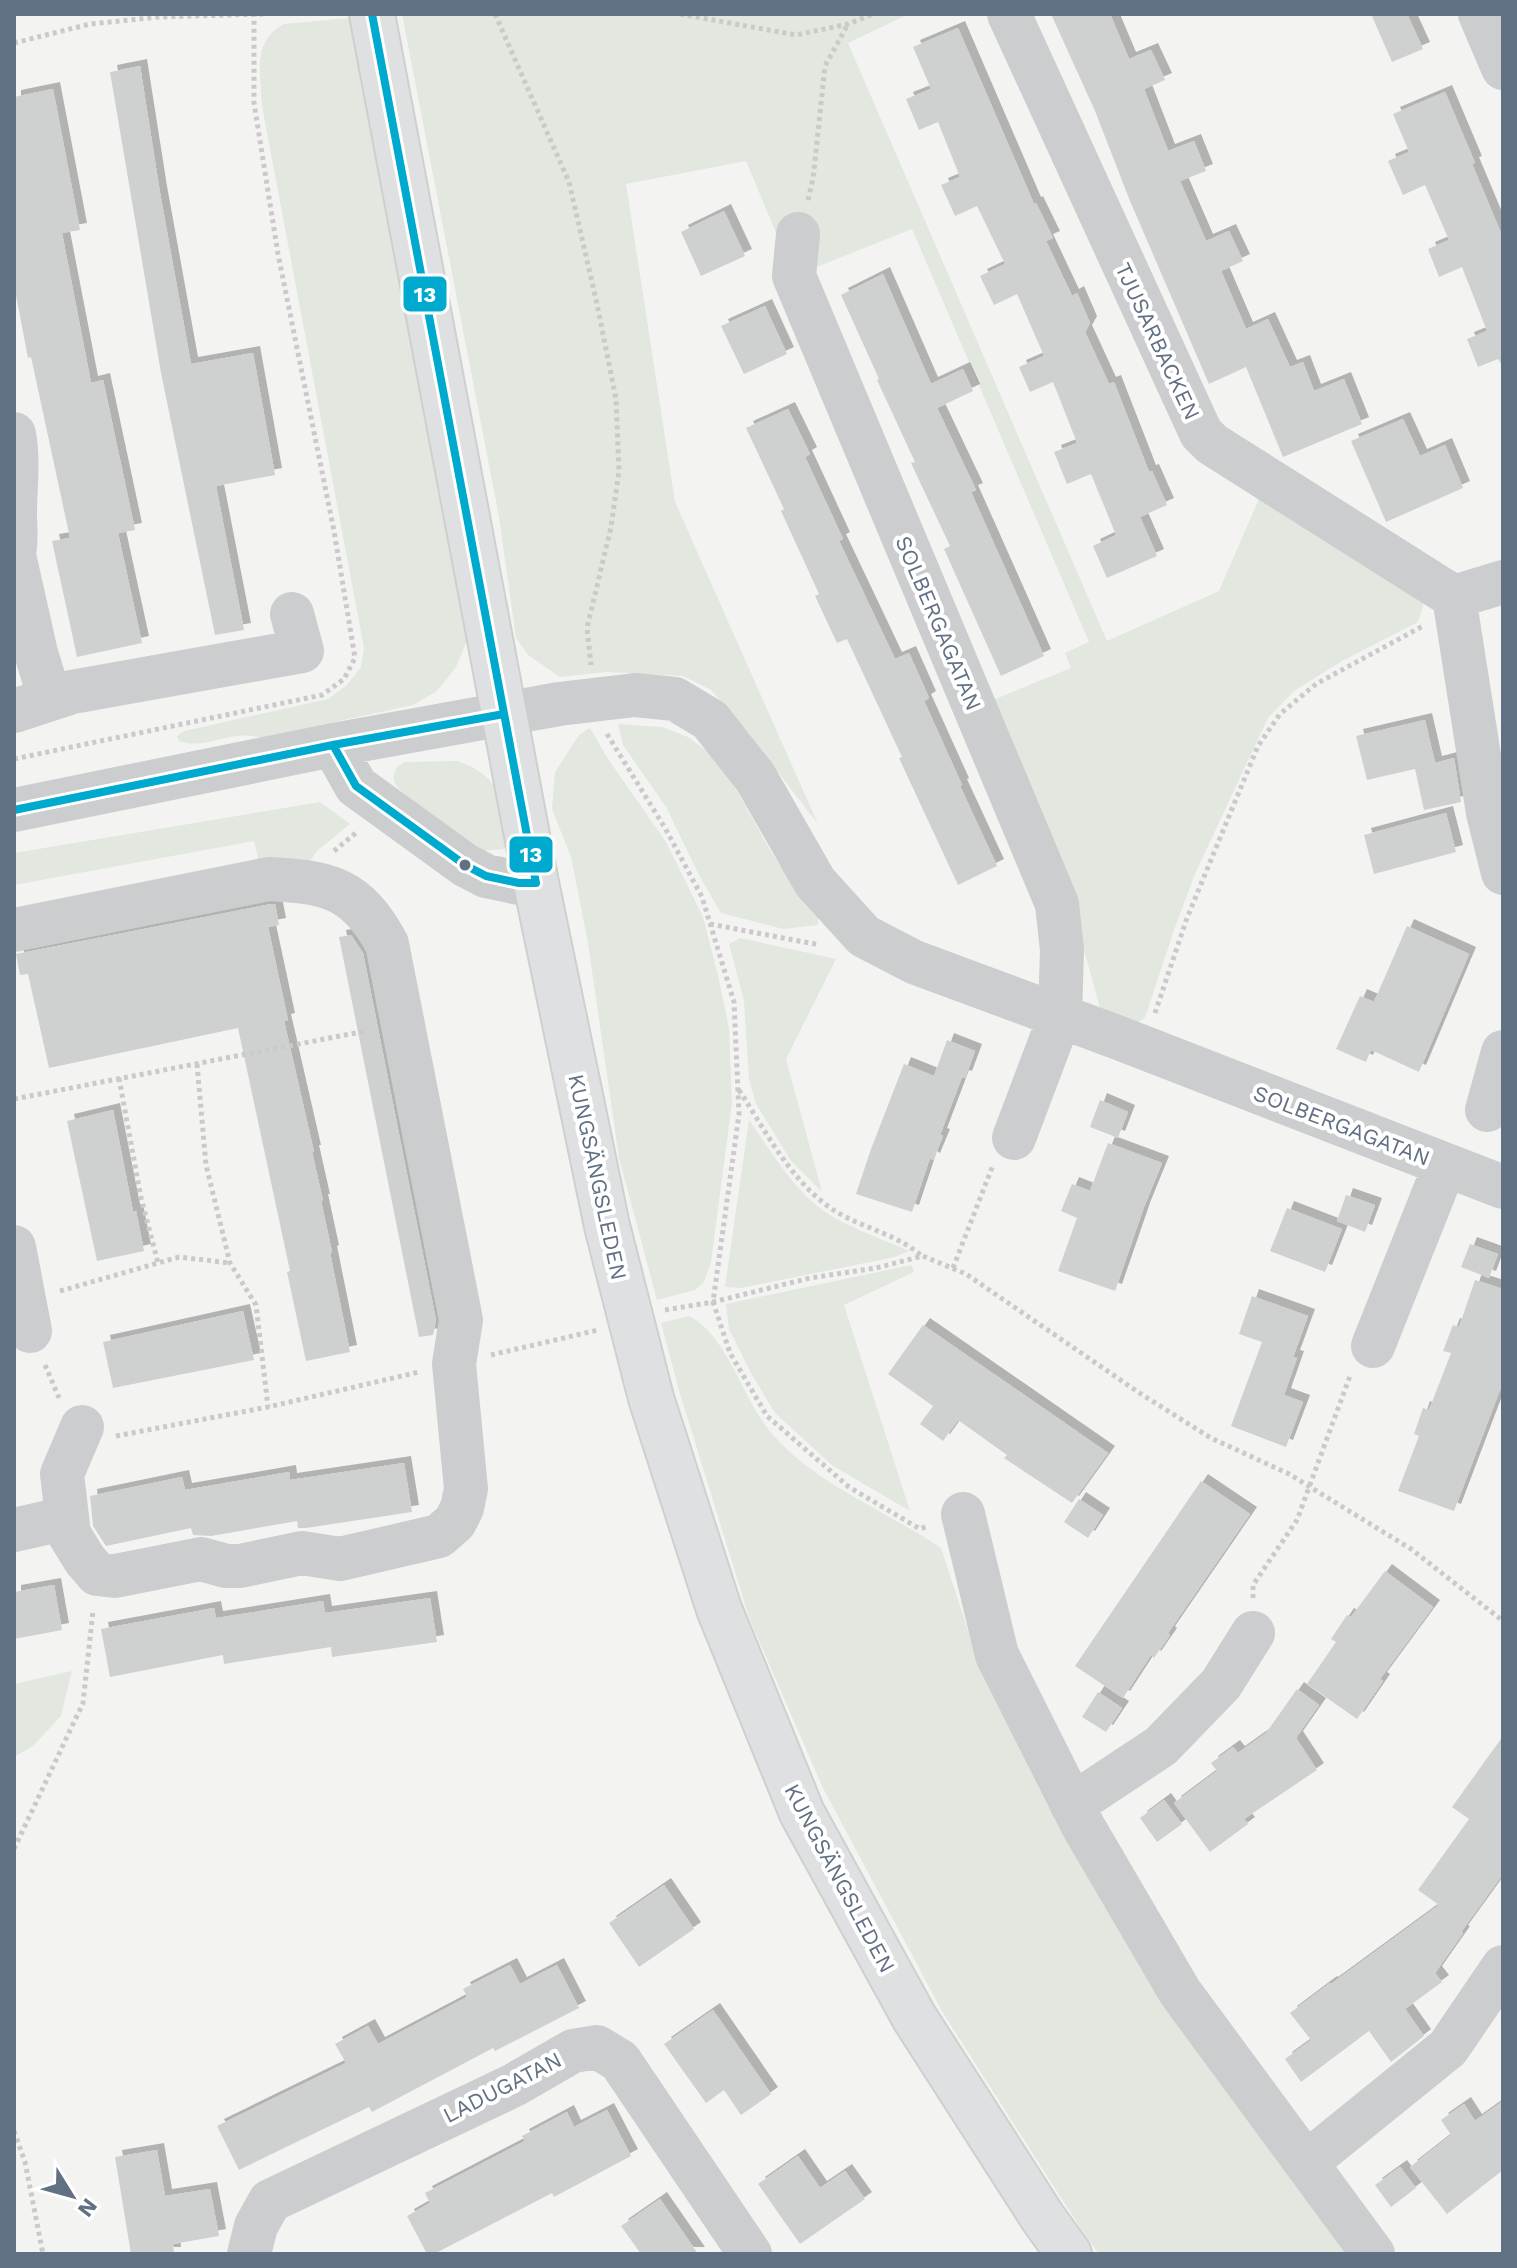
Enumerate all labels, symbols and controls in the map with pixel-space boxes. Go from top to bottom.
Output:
street label: TJUSARBACKEN [1110,259,1205,424]
line badge: 13 [402,275,448,313]
text: 13 [414,282,436,307]
street label: SOLBERGAGATAN [890,532,987,714]
line badge: 13 [508,835,554,874]
text: 13 [520,842,542,867]
unlabelled marker [457,857,473,873]
street label: KUNGSÄNGSLEDEN [563,1072,632,1282]
street label: SOLBERGAGATAN [1250,1080,1434,1171]
street label: KUNGSÄNGSLEDEN [779,1780,900,1977]
street label: LADUGATAN [439,2047,566,2128]
north arrow [32,2156,112,2236]
text: N [73,2194,102,2222]

